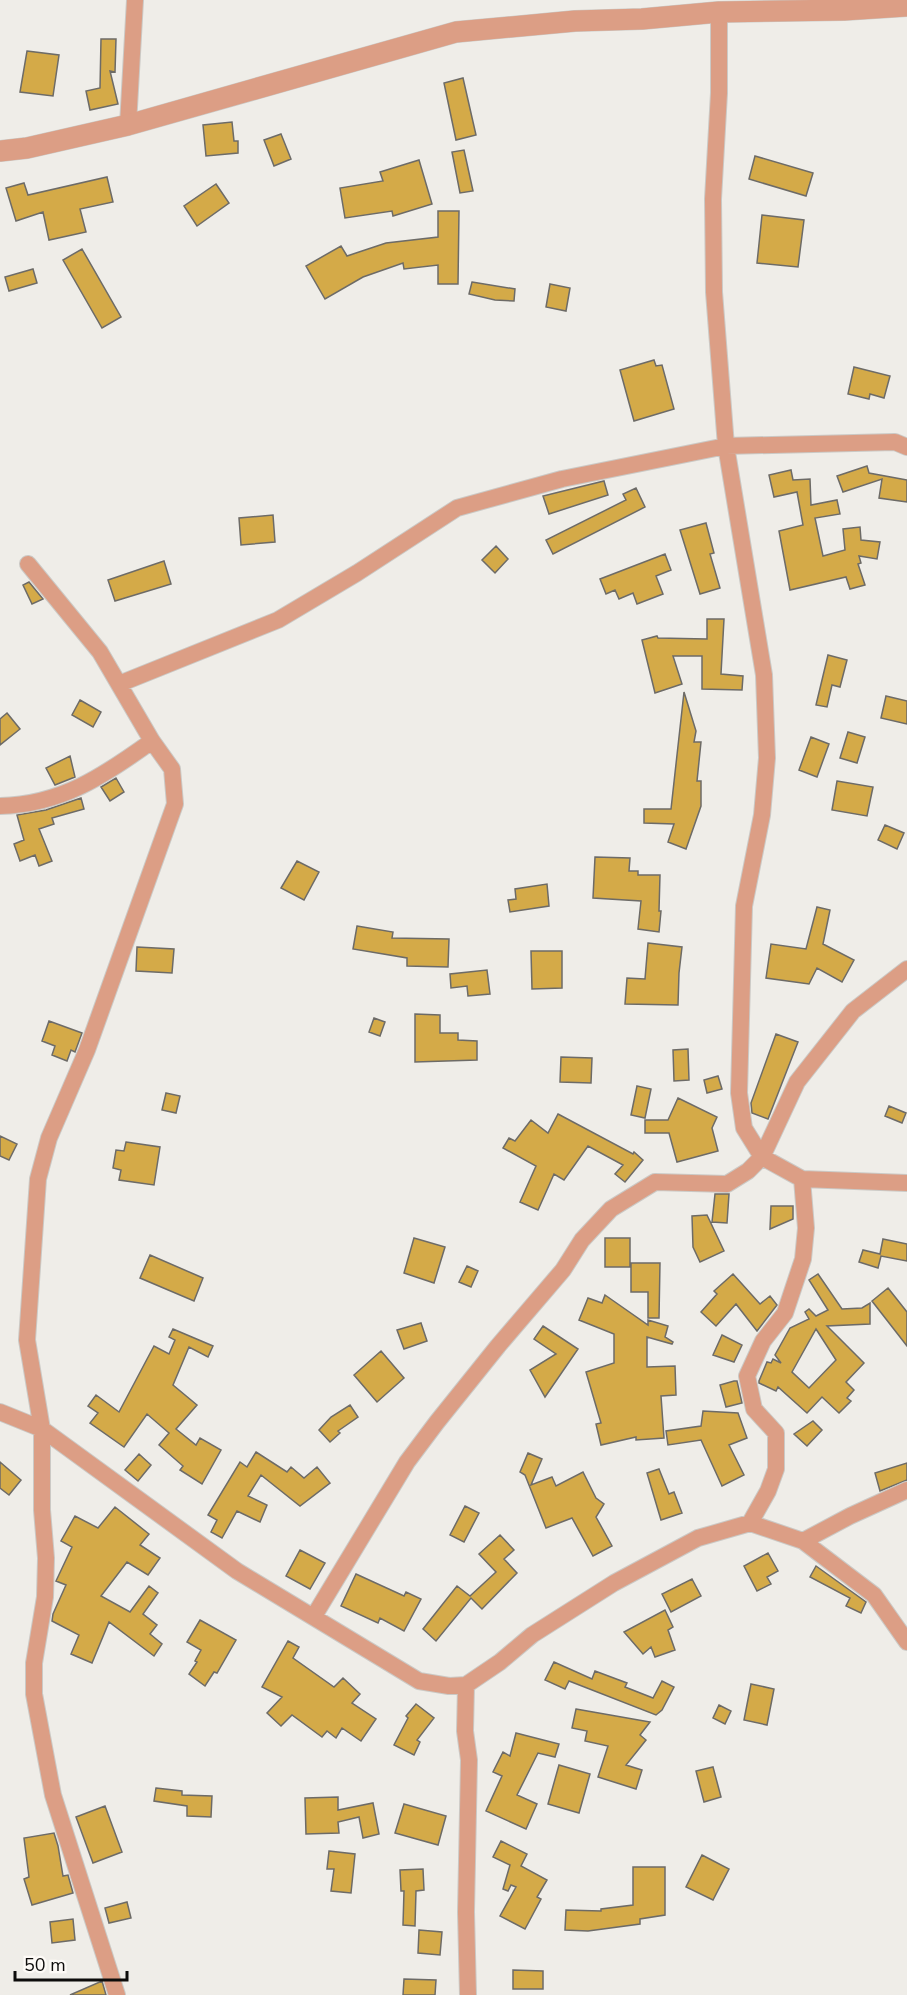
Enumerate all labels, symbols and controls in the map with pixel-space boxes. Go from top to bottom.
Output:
scale bar [15,1944,128,1982]
text: 50 m [24,1953,66,1977]

